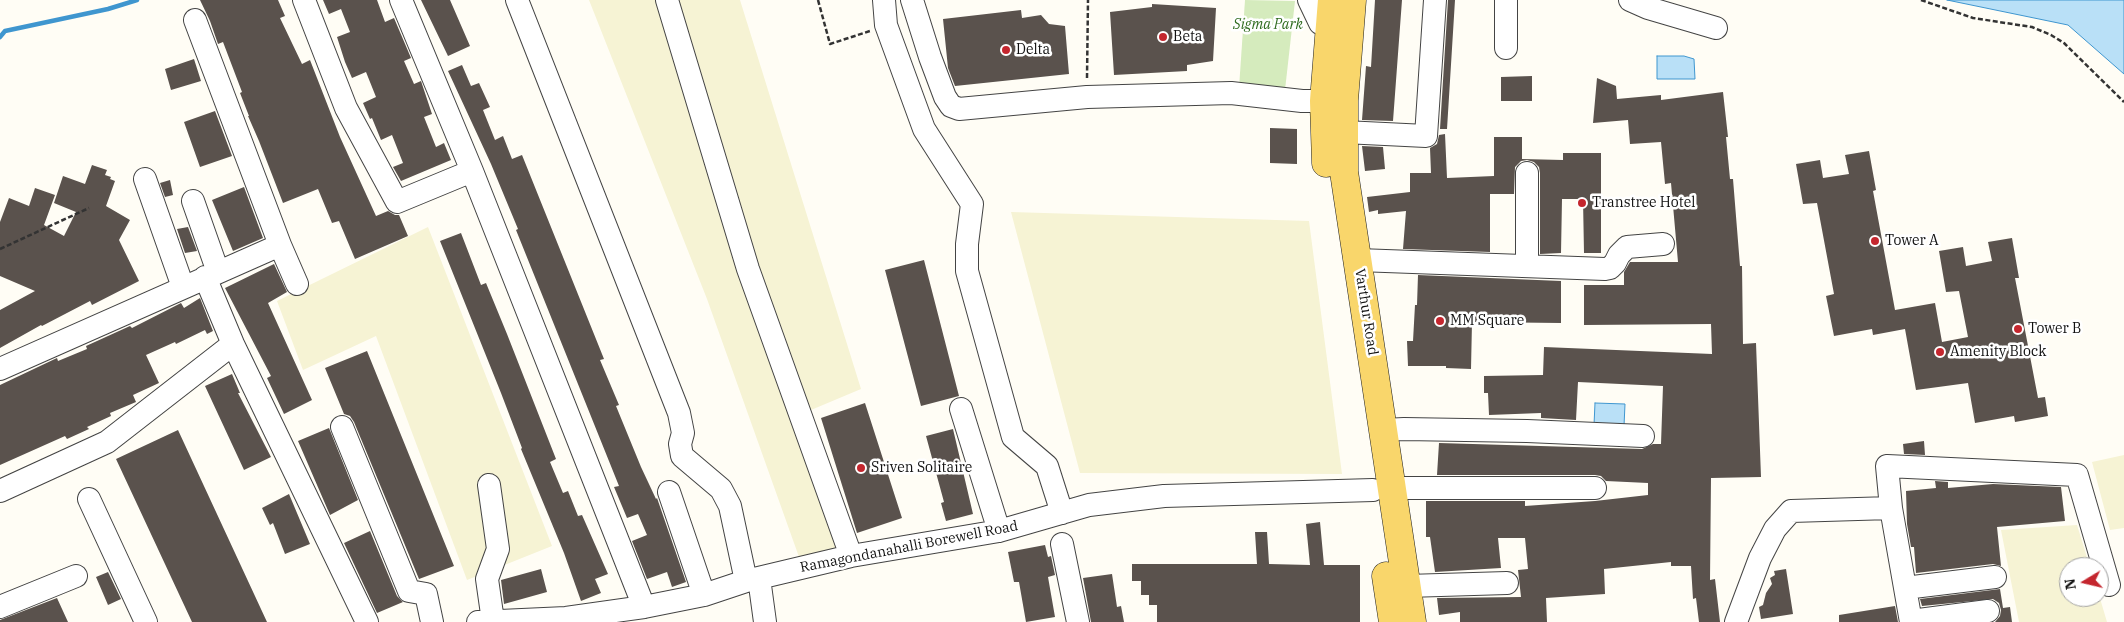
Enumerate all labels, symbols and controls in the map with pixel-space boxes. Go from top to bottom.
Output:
park label: Sigma Park [1233,17,1303,33]
place label: Beta [1173,29,1202,45]
marker: Beta [1157,31,1169,43]
place label: Delta [1016,42,1050,58]
marker: Delta [1000,44,1012,56]
place label: Transtree Hotel [1592,195,1695,211]
marker: Transtree Hotel [1576,197,1588,209]
place label: Tower A [1885,233,1939,249]
marker: Tower A [1869,235,1881,247]
street label: Varthur Road [1351,267,1381,357]
place label: MM Square [1450,313,1524,329]
marker: MM Square [1434,315,1446,327]
place label: Tower B [2028,321,2081,337]
marker: Tower B [2012,323,2024,335]
place label: Amenity Block [1950,344,2046,360]
marker: Amenity Block [1934,346,1946,358]
place label: Sriven Solitaire [871,460,972,476]
marker: Sriven Solitaire [855,462,867,474]
street label: Ramagondanahalli Borewell Road [799,518,1019,576]
north arrow [2059,557,2109,607]
text: N [2060,577,2080,591]

